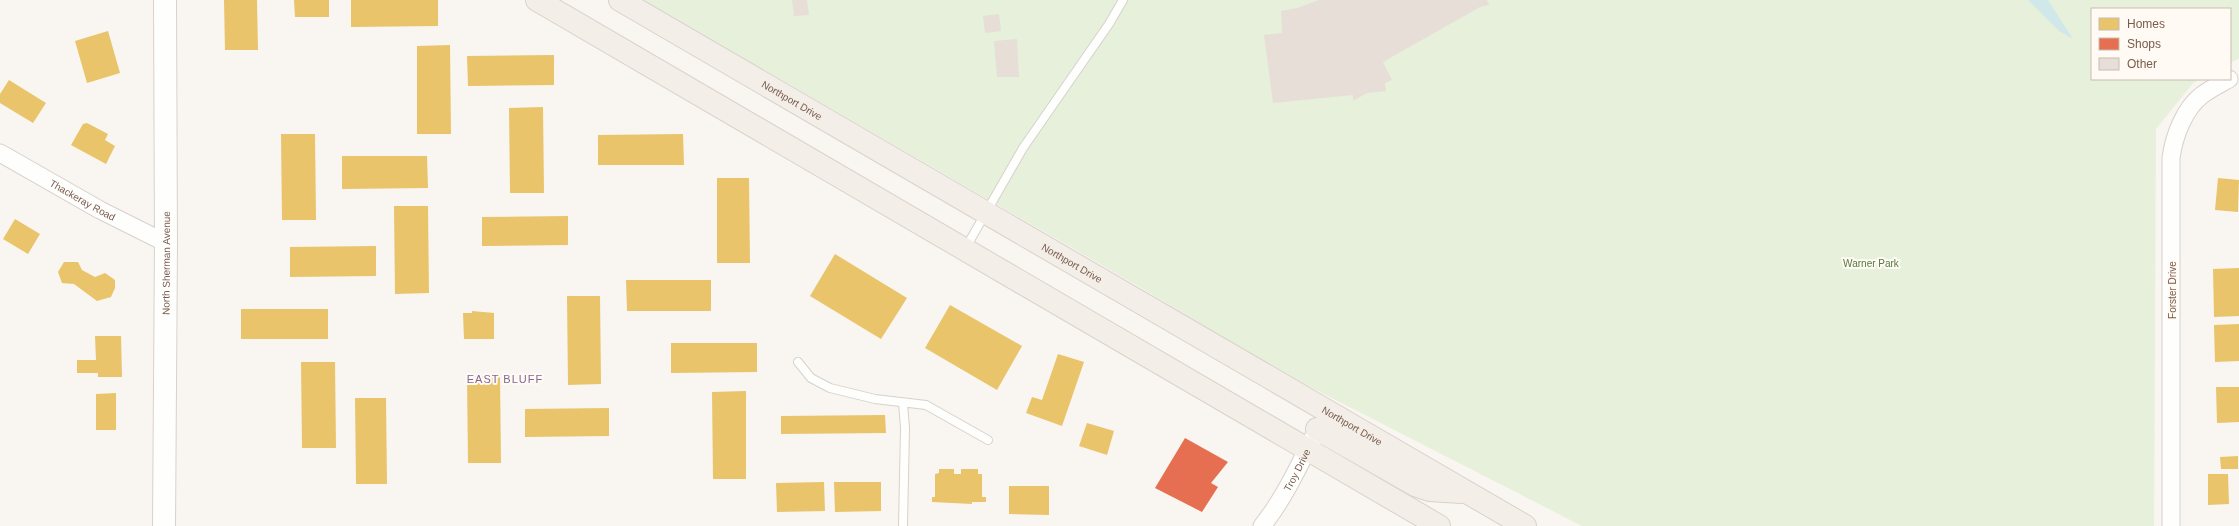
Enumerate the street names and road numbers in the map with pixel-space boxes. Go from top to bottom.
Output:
street label: Northport Drive [760,78,825,122]
street label: Thackeray Road [48,177,117,222]
street label: North Sherman Avenue [160,211,172,315]
street label: Northport Drive [1040,241,1105,285]
street label: Forster Drive [2167,261,2178,319]
street label: Northport Drive [1320,404,1385,448]
street label: Troy Drive [1281,447,1312,493]

